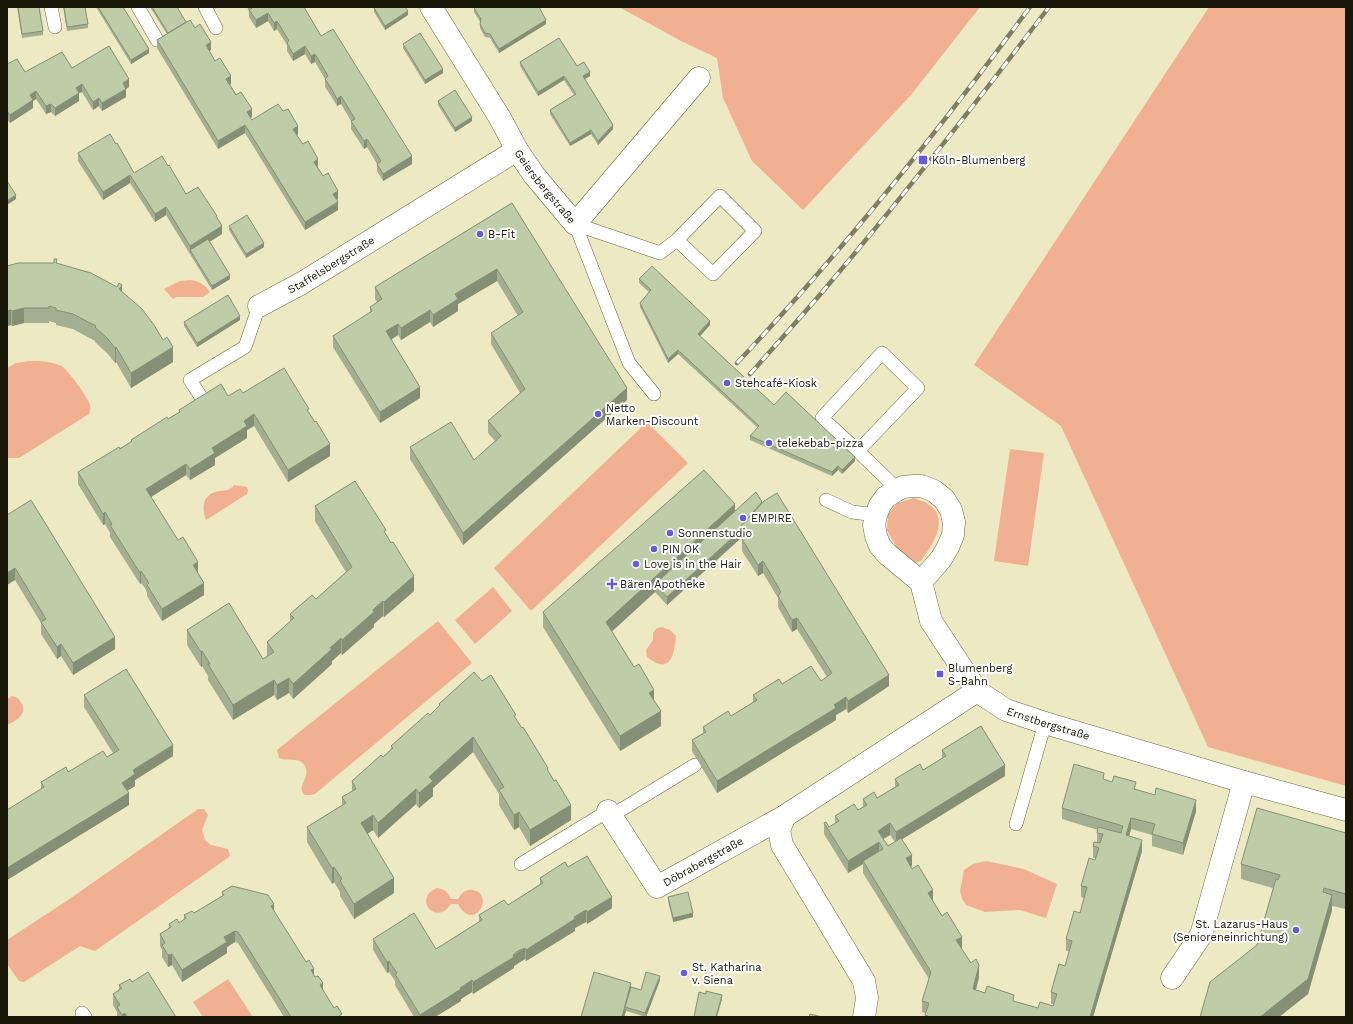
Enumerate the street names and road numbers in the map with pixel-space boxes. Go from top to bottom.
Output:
street label: Geiersbergstraße [512,147,578,226]
street label: Staffelsbergstraße [285,233,377,296]
street label: Ernstbergstraße [1005,704,1091,742]
street label: Döbrabergstraße [661,834,745,889]

